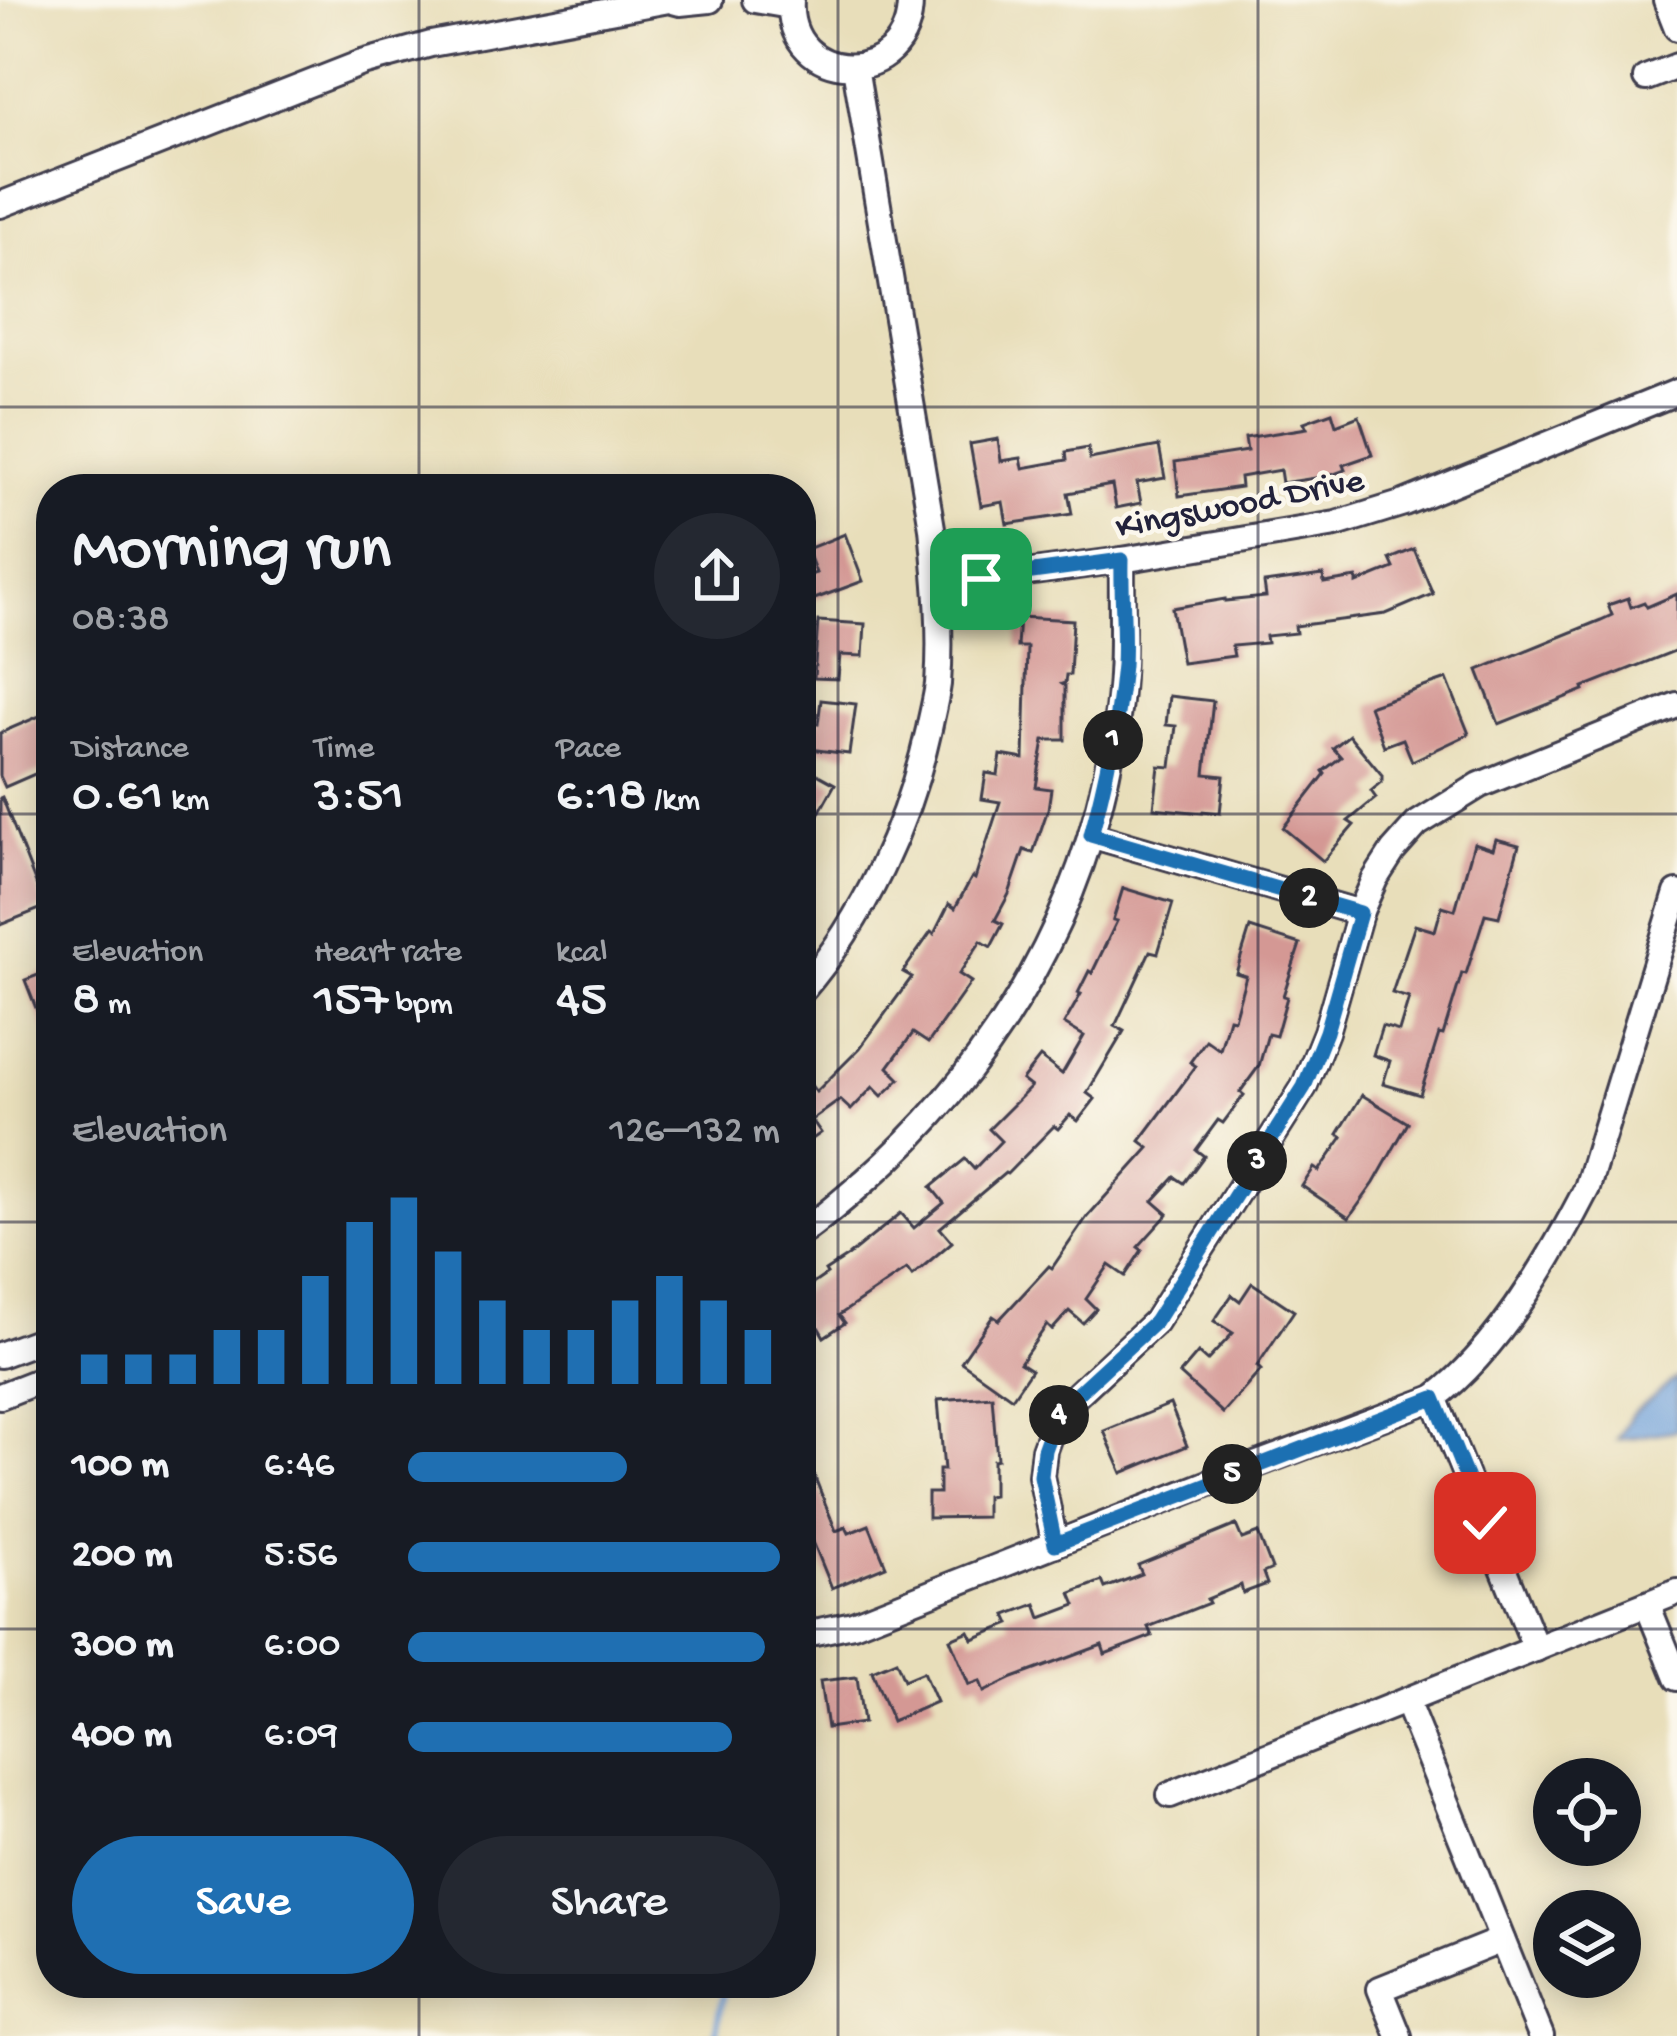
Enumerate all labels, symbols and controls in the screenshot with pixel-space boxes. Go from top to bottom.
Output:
street label: Kingswood Drive [1113,461,1368,552]
button: share [654,513,780,639]
text: Morning run [72,514,391,592]
pin [930,528,1032,630]
icon: arrive [948,546,1014,612]
text: 08:38 [72,598,169,644]
pin: 1 [1083,710,1143,770]
text: 1 [1106,721,1120,759]
text: Distance [72,731,189,769]
text: Time [314,731,374,769]
text: Pace [556,731,621,769]
text: 0.61 [72,769,163,829]
text: 3:51 [314,769,404,829]
text: 6:18 [556,769,646,829]
text: km [163,783,209,821]
text: /km [646,783,700,821]
pin: 2 [1279,868,1339,928]
text: 2 [1301,879,1317,917]
text: Elevation [72,935,203,973]
text: Heart rate [314,935,462,973]
text: kcal [556,935,608,973]
text: 8 [72,973,100,1033]
text: 157 [314,973,388,1033]
text: 45 [556,973,607,1033]
text: m [100,987,131,1025]
text: bpm [388,987,453,1025]
text: Elevation [72,1110,227,1156]
text: 126–132 m [609,1110,780,1156]
pin: 3 [1227,1131,1287,1191]
text: 3 [1248,1142,1266,1180]
pin: 4 [1029,1385,1089,1445]
text: 4 [1051,1396,1067,1434]
text: 100 m [72,1444,169,1490]
text: 6:46 [264,1444,334,1490]
pin: 5 [1202,1444,1262,1504]
text: 5 [1223,1455,1241,1493]
pin [1434,1472,1536,1574]
icon: check [1452,1490,1518,1556]
text: 200 m [72,1534,172,1580]
text: 5:56 [264,1534,337,1580]
text: 300 m [72,1624,173,1670]
text: 6:00 [264,1624,340,1670]
text: 400 m [72,1714,172,1760]
text: 6:09 [264,1714,338,1760]
map controls [1533,1758,1641,1998]
button: locate [1533,1758,1641,1866]
button: Save [72,1836,414,1974]
button: Share [438,1836,780,1974]
button: layers [1533,1890,1641,1998]

